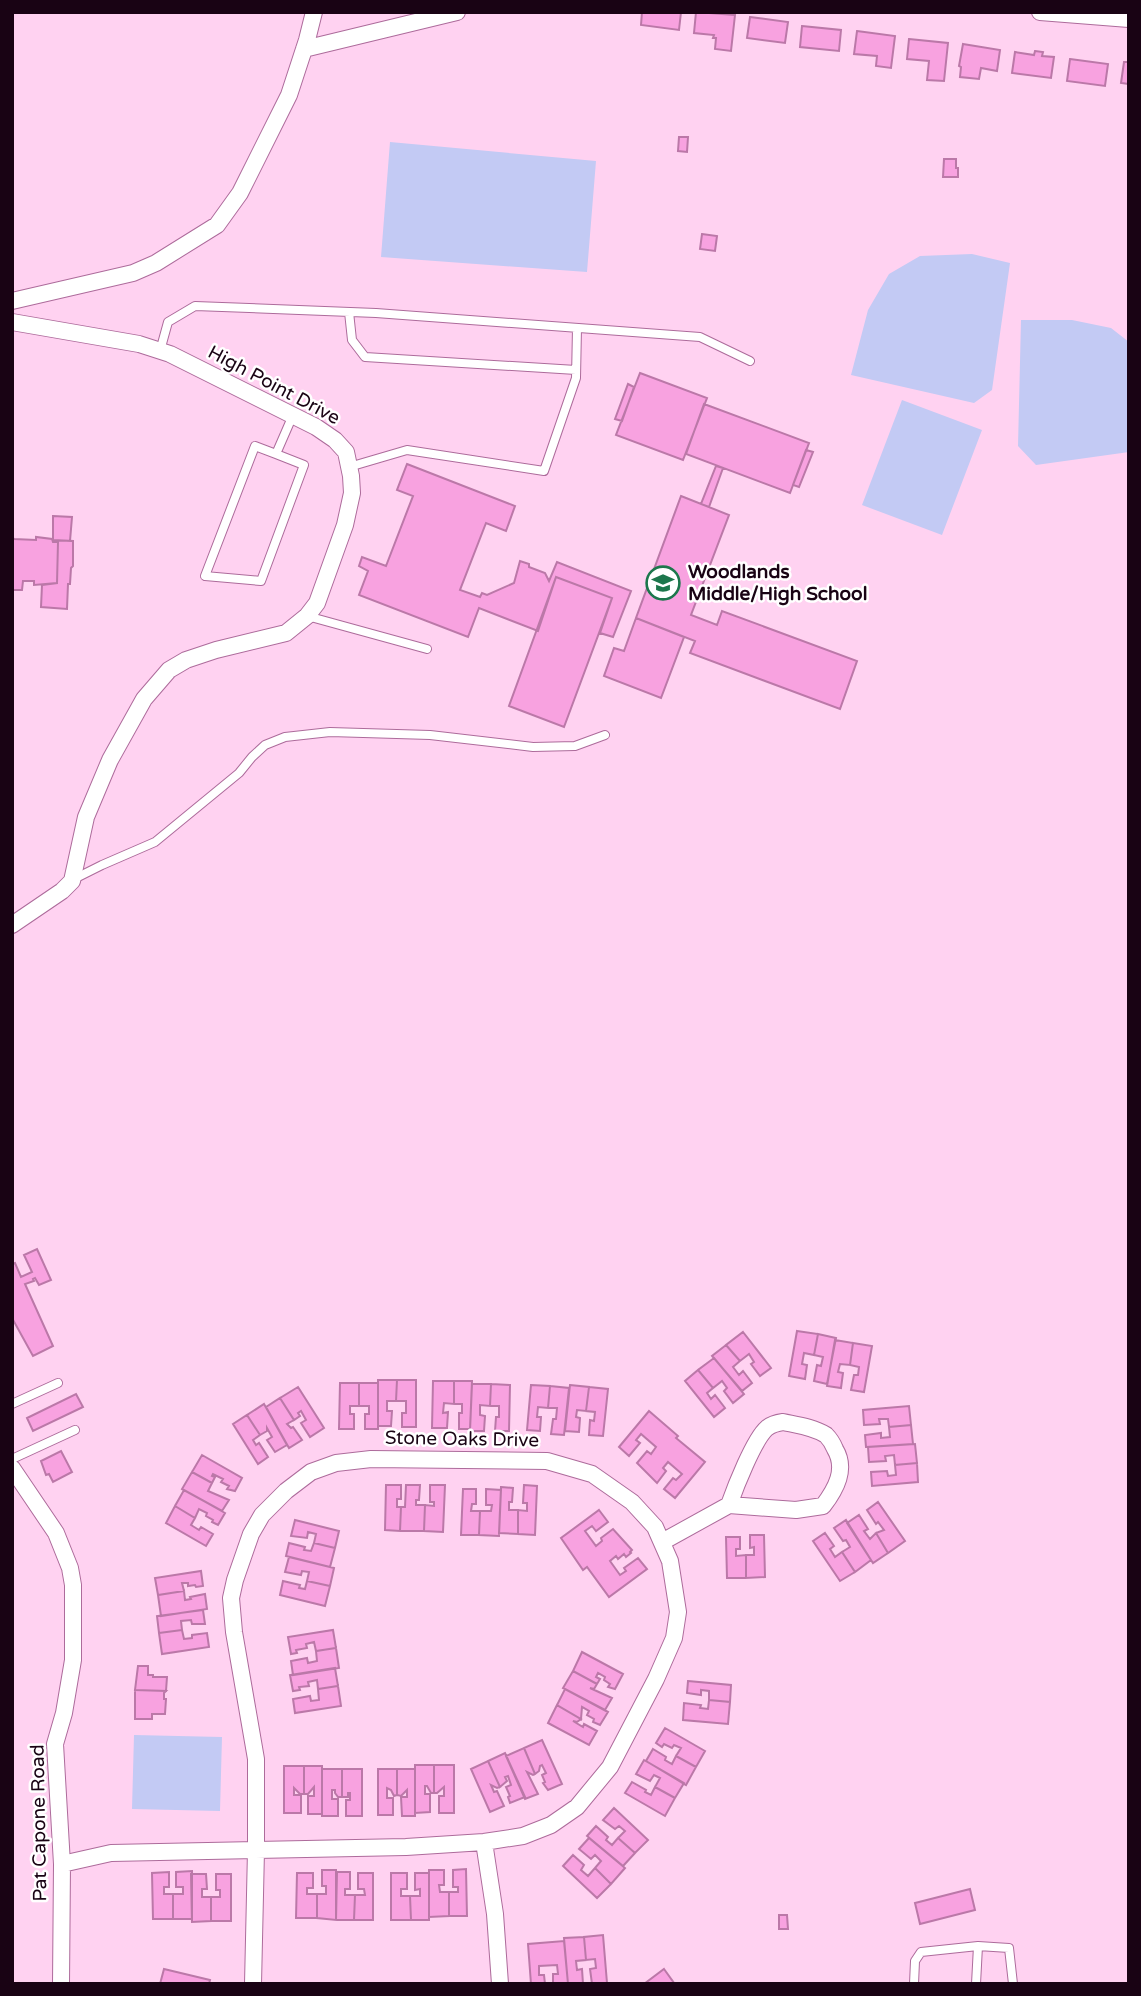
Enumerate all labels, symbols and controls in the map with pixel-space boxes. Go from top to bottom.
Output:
street label: High Point Drive [204,341,344,429]
place label: Woodlands Middle/High School [688,561,867,606]
school or university icon: Woodlands Middle/High School [644,564,682,602]
street label: Stone Oaks Drive [385,1427,539,1451]
street label: Pat Capone Road [27,1744,51,1902]

